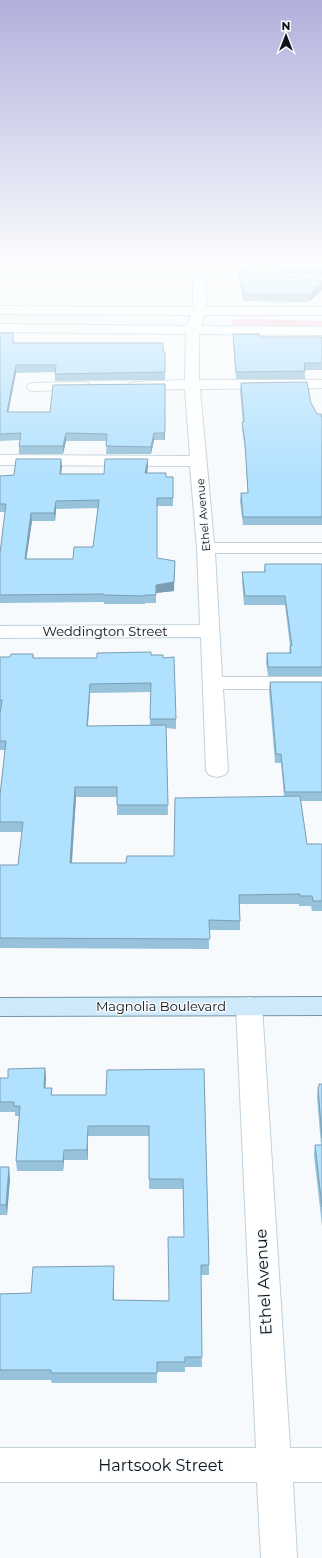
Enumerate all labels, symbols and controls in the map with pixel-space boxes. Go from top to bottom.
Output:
north arrow [266,16,306,56]
text: N [282,19,290,33]
street label: Ethel Avenue [193,478,213,552]
street label: Weddington Street [42,623,168,639]
street label: Magnolia Boulevard [96,998,226,1014]
street label: Ethel Avenue [251,1228,276,1336]
street label: Hartsook Street [98,1456,224,1475]

